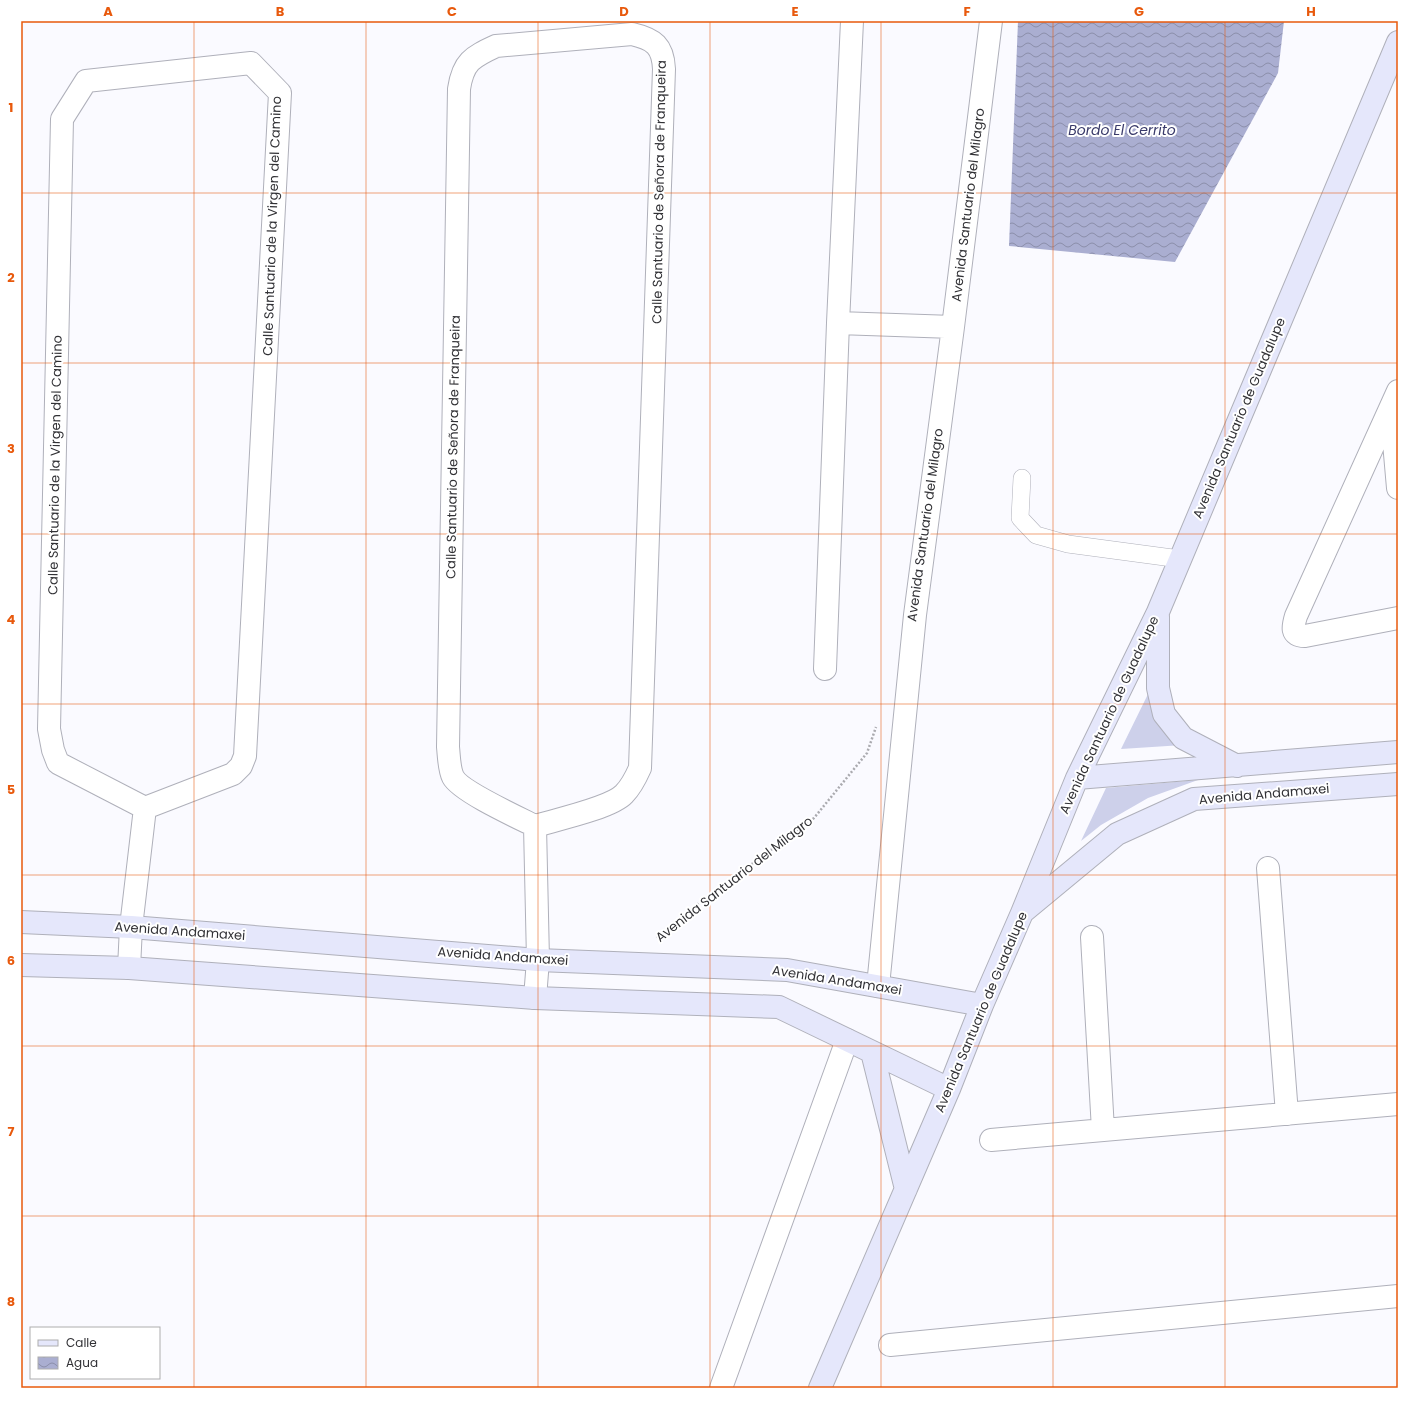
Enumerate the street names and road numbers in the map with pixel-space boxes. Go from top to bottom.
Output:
street label: Calle Santuario de Señora de Franqueira [647,60,671,324]
street label: Calle Santuario de la Virgen del Camino [258,96,286,356]
street label: Avenida Santuario del Milagro [947,107,989,303]
street label: Calle Santuario de Señora de Franqueira [441,315,465,579]
street label: Avenida Santuario de Guadalupe [1188,315,1290,521]
street label: Calle Santuario de la Virgen del Camino [43,335,67,595]
street label: Avenida Santuario del Milagro [902,427,948,623]
street label: Avenida Santuario de Guadalupe [1055,613,1163,817]
street label: Avenida Andamaxei [1198,779,1330,809]
street label: Avenida Santuario del Milagro [651,812,817,946]
street label: Avenida Santuario de Guadalupe [930,909,1032,1115]
street label: Avenida Andamaxei [114,917,246,945]
street label: Avenida Andamaxei [437,942,569,970]
street label: Avenida Andamaxei [771,960,903,1000]

